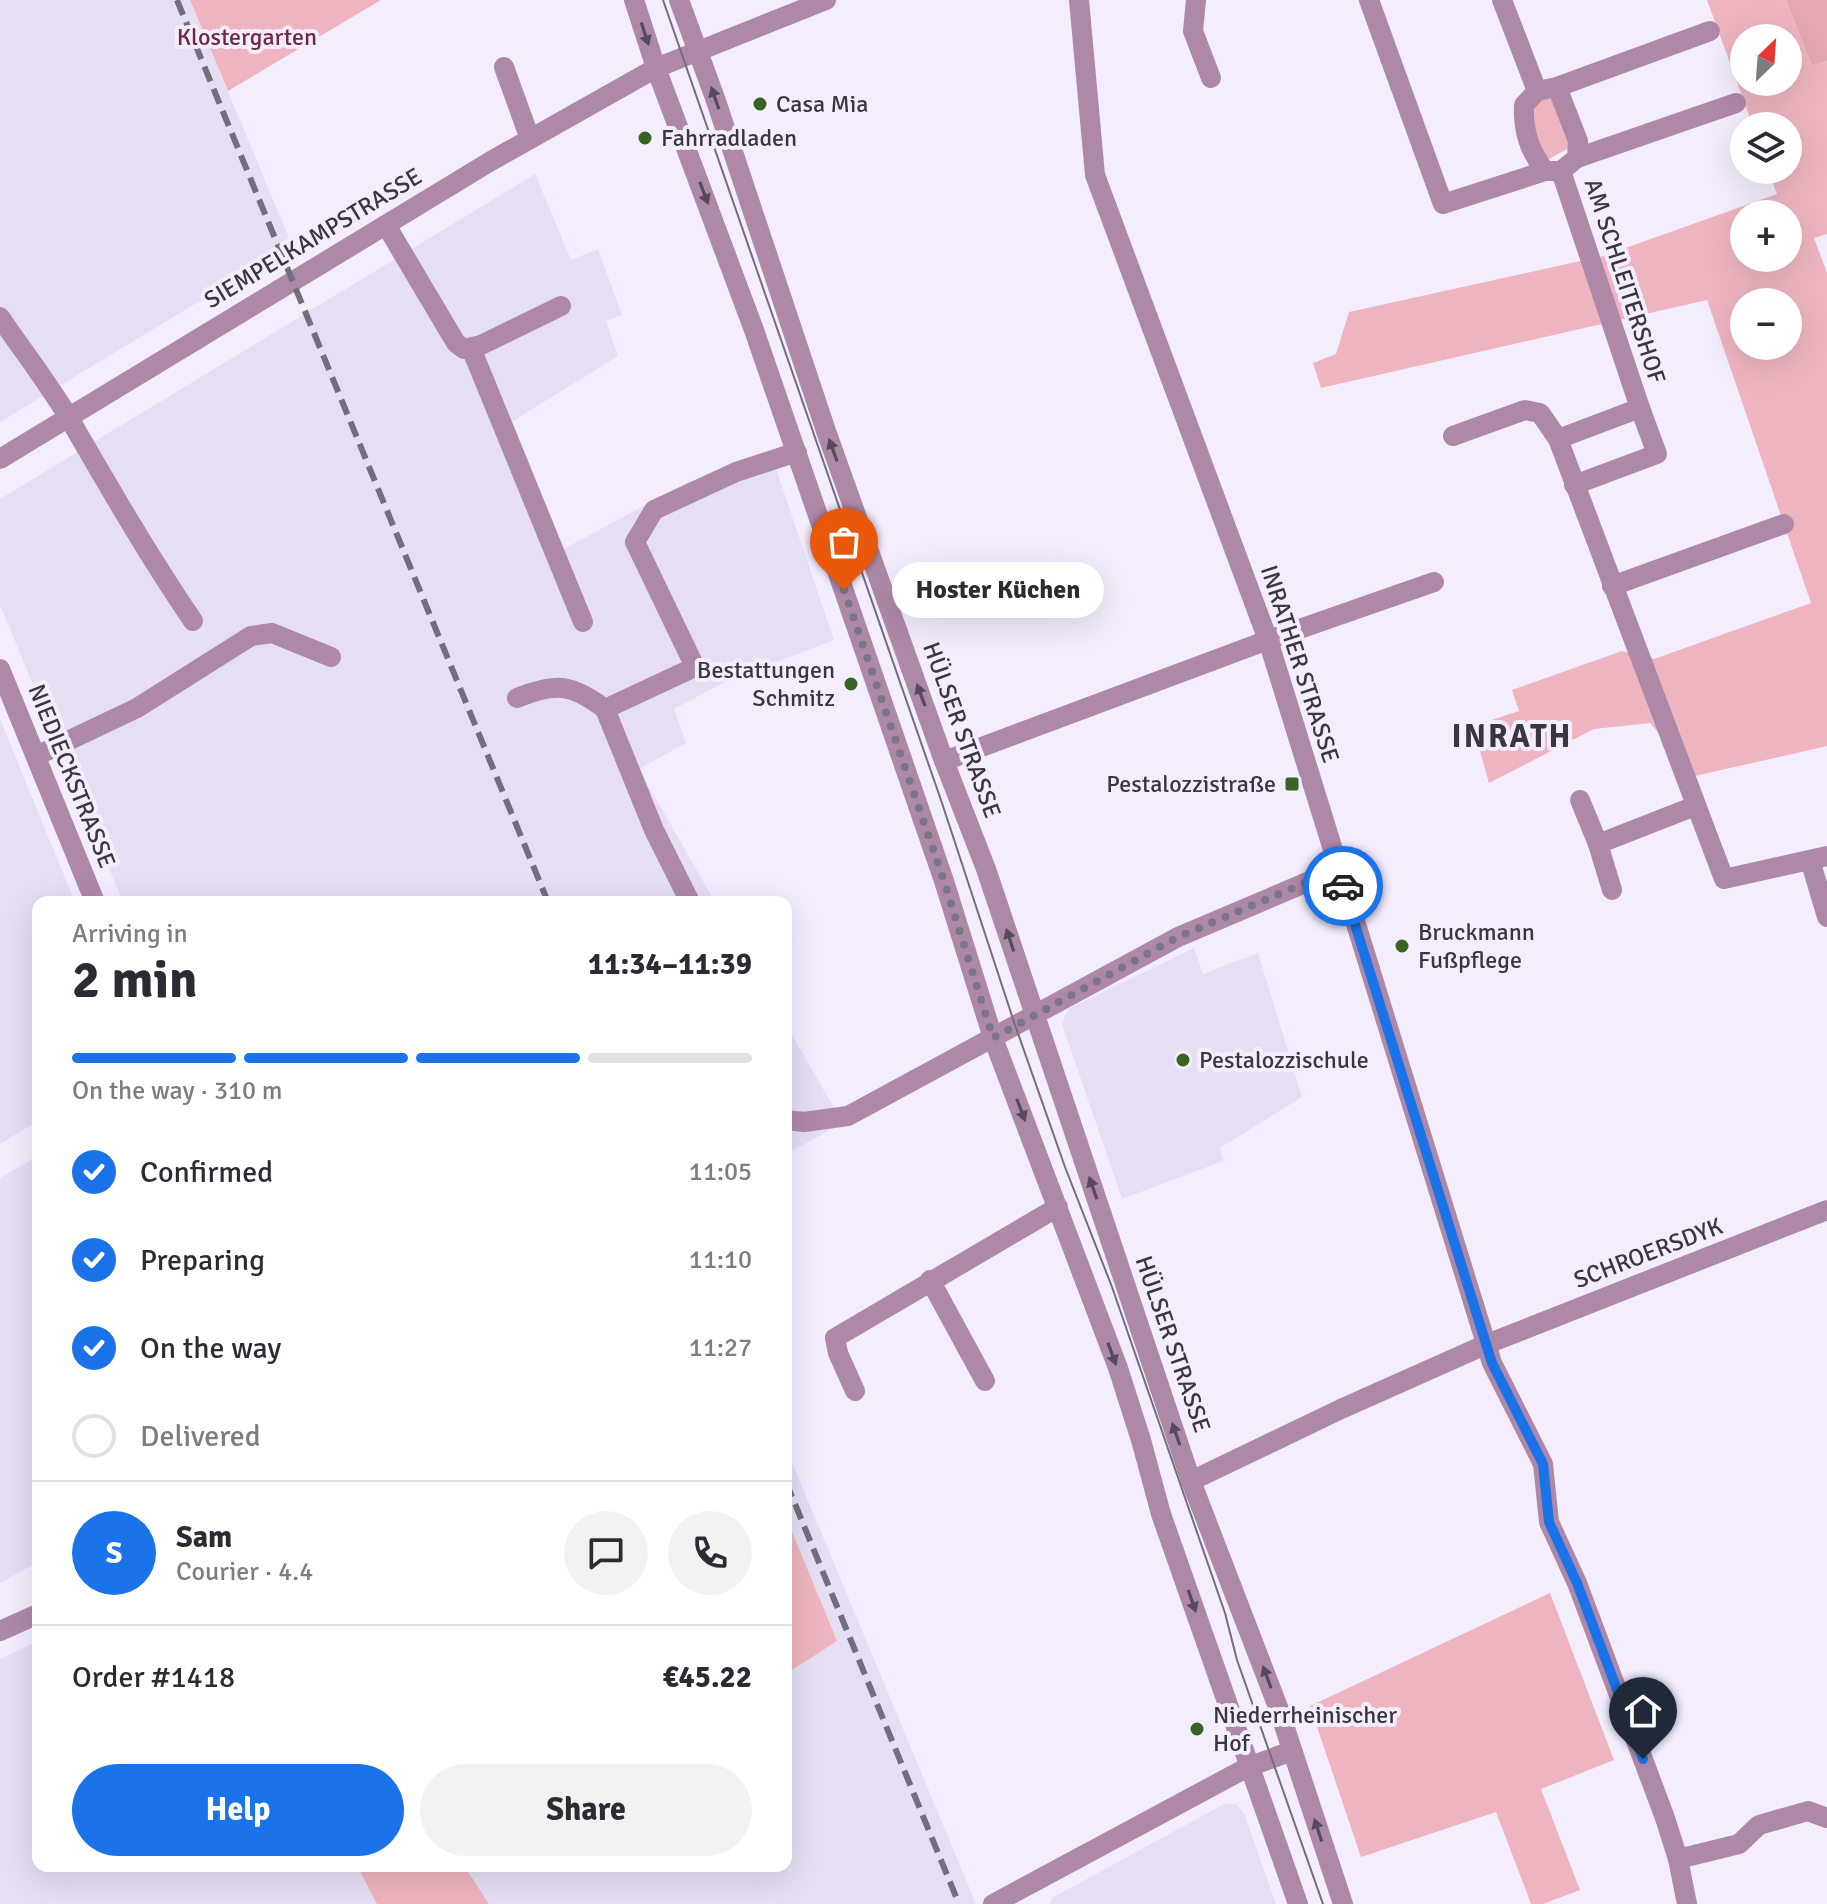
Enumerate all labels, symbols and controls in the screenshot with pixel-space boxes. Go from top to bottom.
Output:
park label: Klostergarten [177,22,317,52]
one-way arrow [639,22,652,46]
north arrow [1730,24,1802,96]
map controls [1730,24,1802,360]
one-way arrow [708,86,720,110]
place label: Casa Mia [776,89,869,119]
marker: Casa Mia [751,95,769,113]
button: layers [1730,112,1802,184]
place label: Fahrradladen [661,123,797,153]
marker: Fahrradladen [636,129,654,147]
street label: SIEMPELKAMPSTRASSE [199,161,427,315]
street label: AM SCHLEITERSHOF [1578,175,1672,387]
one-way arrow [698,181,711,205]
button: + [1730,200,1802,272]
button: − [1730,288,1802,360]
one-way arrow [826,438,839,462]
pin [810,508,878,590]
icon: bag [822,520,866,564]
street label: INRATHER STRASSE [1254,561,1346,767]
callout: Hoster Küchen [892,562,1104,618]
text: Hoster Küchen [916,574,1080,606]
street label: HÜLSER STRASSE [916,638,1008,822]
place label: Bestattungen Schmitz [697,655,835,713]
marker: Bestattungen Schmitz [842,675,860,693]
street label: NIEDIECKSTRASSE [21,680,123,872]
one-way arrow [914,683,926,707]
district label: INRATH [1452,717,1572,756]
place label: Pestalozzistraße [1106,769,1276,799]
marker: Pestalozzistraße [1283,775,1301,793]
courier [1303,846,1383,926]
icon: car [1321,864,1365,908]
place label: Bruckmann Fußpflege [1418,917,1535,975]
text: Arriving in [72,918,188,950]
one-way arrow [1003,927,1015,951]
marker: Bruckmann Fußpflege [1393,937,1411,955]
text: 11:34–11:39 [588,946,752,983]
text: 2 min [72,948,198,1012]
place label: Pestalozzischule [1199,1045,1369,1075]
marker: Pestalozzischule [1174,1051,1192,1069]
text: On the way · 310 m [72,1075,282,1107]
one-way arrow [1015,1099,1028,1123]
icon: check [72,1150,116,1194]
text: Confirmed [140,1154,273,1191]
text: 11:05 [689,1156,752,1188]
one-way arrow [1086,1175,1098,1199]
street label: SCHROERSDYK [1569,1211,1727,1295]
icon: check [72,1238,116,1282]
text: Preparing [140,1242,265,1279]
text: 11:10 [689,1244,752,1276]
street label: HÜLSER STRASSE [1129,1252,1217,1436]
icon: check [72,1326,116,1370]
text: On the way [140,1330,281,1367]
text: 11:27 [689,1332,752,1364]
one-way arrow [1107,1342,1119,1366]
text: Delivered [140,1418,261,1455]
one-way arrow [1169,1422,1181,1446]
button: chat [564,1511,648,1595]
button: phone [668,1511,752,1595]
text: Sam [176,1519,232,1556]
text: S [106,1535,122,1572]
text: Courier · 4.4 [176,1556,313,1588]
one-way arrow [1186,1590,1198,1614]
text: Order #1418 [72,1659,235,1696]
text: €45.22 [662,1659,752,1696]
one-way arrow [1260,1665,1273,1689]
pin [1609,1677,1677,1759]
icon: home [1621,1689,1665,1733]
place label: Niederrheinischer Hof [1213,1700,1397,1758]
marker: Niederrheinischer Hof [1188,1720,1206,1738]
button: Help [72,1764,404,1856]
button: Share [420,1764,752,1856]
one-way arrow [1312,1818,1324,1842]

